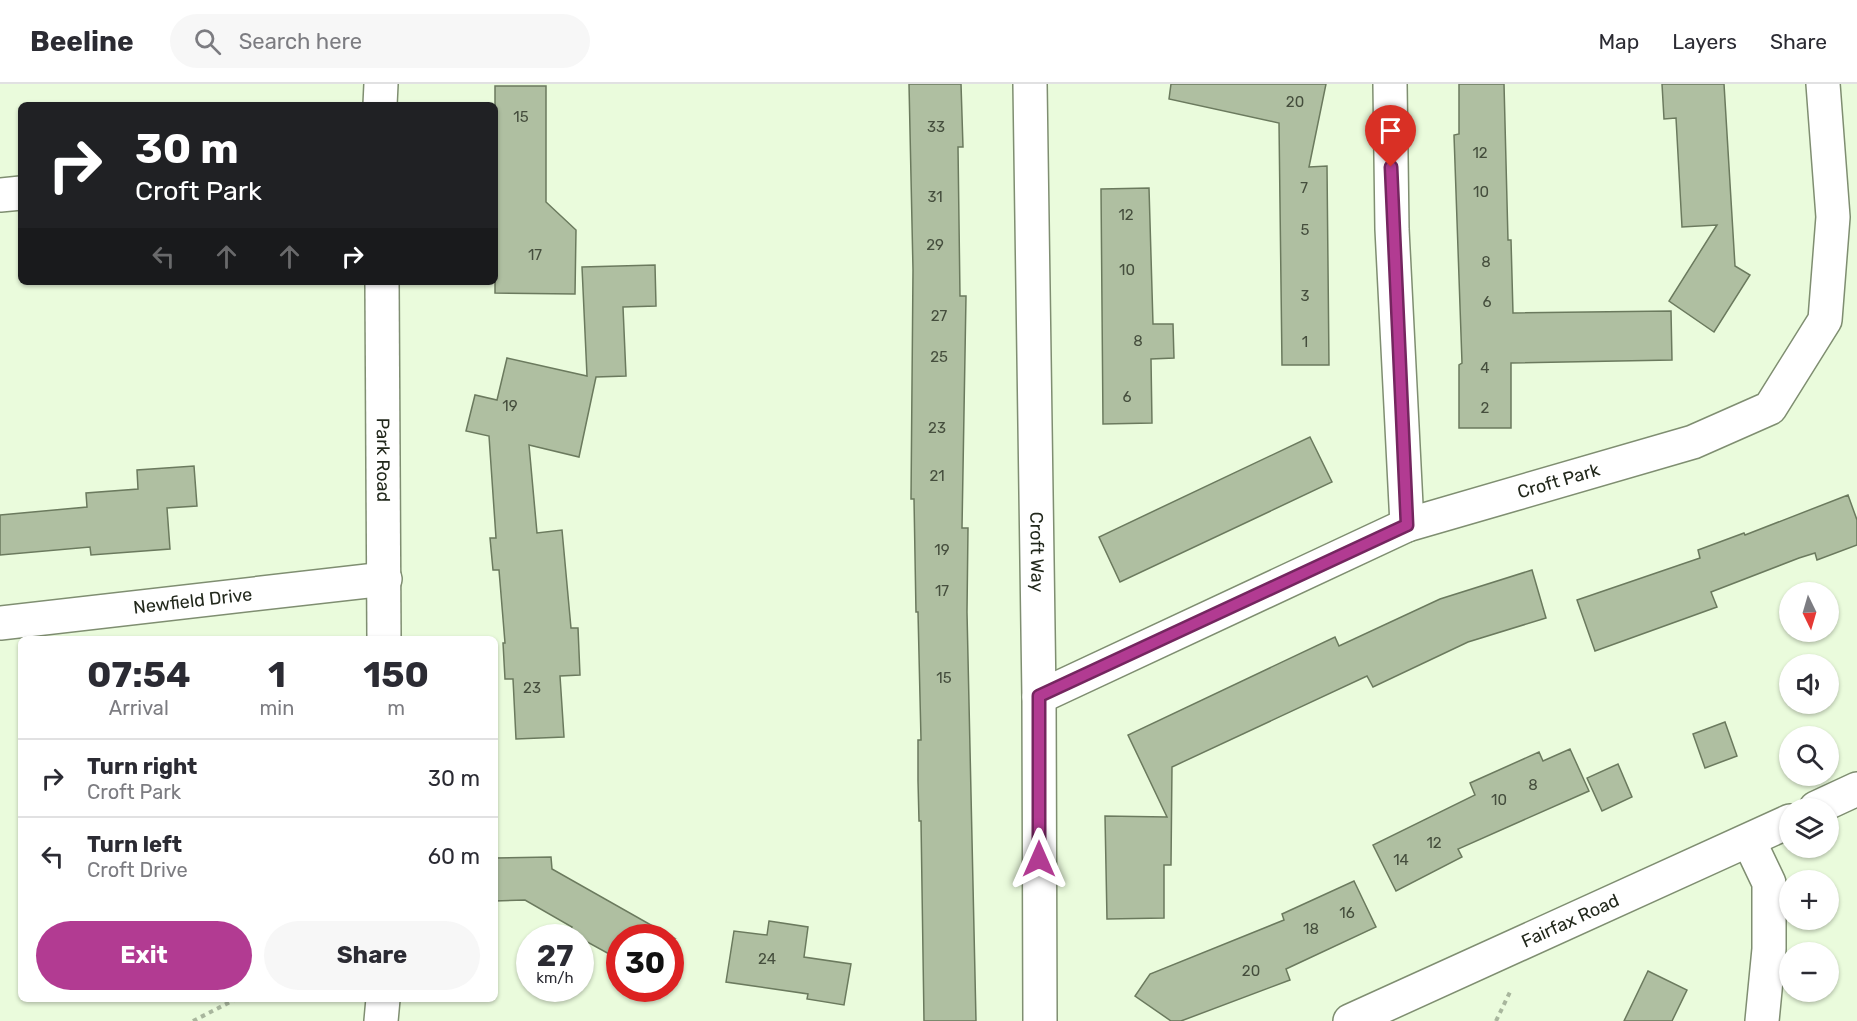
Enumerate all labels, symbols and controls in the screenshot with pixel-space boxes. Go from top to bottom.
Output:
search box [170,14,590,68]
text: Beeline [30,25,134,58]
icon: search [191,25,224,58]
text: Search here [239,28,362,55]
text: Map [1598,29,1639,54]
text: Layers [1672,29,1737,54]
text: Share [1770,29,1827,54]
house number: 20 [1286,93,1304,111]
pin [1365,105,1416,167]
house number: 15 [513,108,529,126]
icon: arrive [1374,114,1407,147]
house number: 33 [927,118,945,136]
text: 30 m [135,124,239,174]
icon: right [36,126,114,204]
house number: 12 [1472,144,1488,162]
text: Croft Park [135,175,262,207]
house number: 7 [1300,179,1308,197]
house number: 10 [1473,183,1489,201]
house number: 31 [927,188,943,206]
house number: 12 [1118,206,1134,224]
house number: 5 [1301,221,1310,239]
house number: 29 [926,236,944,254]
icon: left [147,240,180,273]
icon: ahead [210,240,243,273]
icon: ahead [273,240,306,273]
icon: right [336,240,369,273]
house number: 17 [528,246,542,264]
house number: 8 [1481,253,1491,271]
house number: 10 [1119,261,1135,279]
house number: 3 [1300,287,1310,305]
house number: 6 [1482,293,1492,311]
house number: 27 [931,307,948,325]
house number: 8 [1133,332,1143,350]
house number: 1 [1302,333,1308,351]
house number: 25 [930,348,948,366]
house number: 4 [1480,359,1490,377]
house number: 6 [1122,388,1132,406]
house number: 19 [502,397,518,415]
house number: 2 [1481,399,1490,417]
street label: Park Road [372,418,394,502]
house number: 23 [928,419,946,437]
street label: Croft Park [1515,458,1603,503]
house number: 21 [929,467,945,485]
street label: Croft Way [1025,511,1048,593]
house number: 19 [934,541,950,559]
house number: 17 [935,582,949,600]
north arrow [1779,582,1839,642]
map controls [1779,582,1839,1002]
street label: Newfield Drive [132,583,253,619]
text: 07:54 [87,653,191,696]
text: 1 [268,653,286,696]
text: 150 [363,653,429,696]
button: sound [1779,654,1839,714]
house number: 15 [936,669,952,687]
house number: 23 [523,679,541,697]
text: Arrival [109,696,169,720]
text: min [260,696,294,720]
text: m [387,696,405,720]
button: search [1779,726,1839,786]
text: Turn right [87,753,197,780]
icon: right [36,762,69,795]
text: 30 m [428,765,480,792]
house number: 8 [1528,776,1538,794]
text: Croft Park [87,780,181,804]
house number: 10 [1491,791,1507,809]
button: layers [1779,798,1839,858]
position arrow [1007,827,1071,891]
text: Turn left [87,831,182,858]
house number: 12 [1426,834,1442,852]
icon: left [36,840,69,873]
text: 60 m [428,843,480,870]
house number: 14 [1393,851,1409,869]
text: Croft Drive [87,858,188,882]
button: + [1779,870,1839,930]
street label: Fairfax Road [1518,889,1623,953]
house number: 16 [1339,904,1355,922]
house number: 18 [1303,920,1319,938]
button: Exit [36,921,252,990]
button: Share [264,921,480,990]
speed limit sign: 30 [606,924,684,1002]
text: 27 [537,938,573,974]
button: − [1779,942,1839,1002]
house number: 24 [758,950,776,968]
house number: 20 [1242,962,1260,980]
text: km/h [536,969,574,987]

